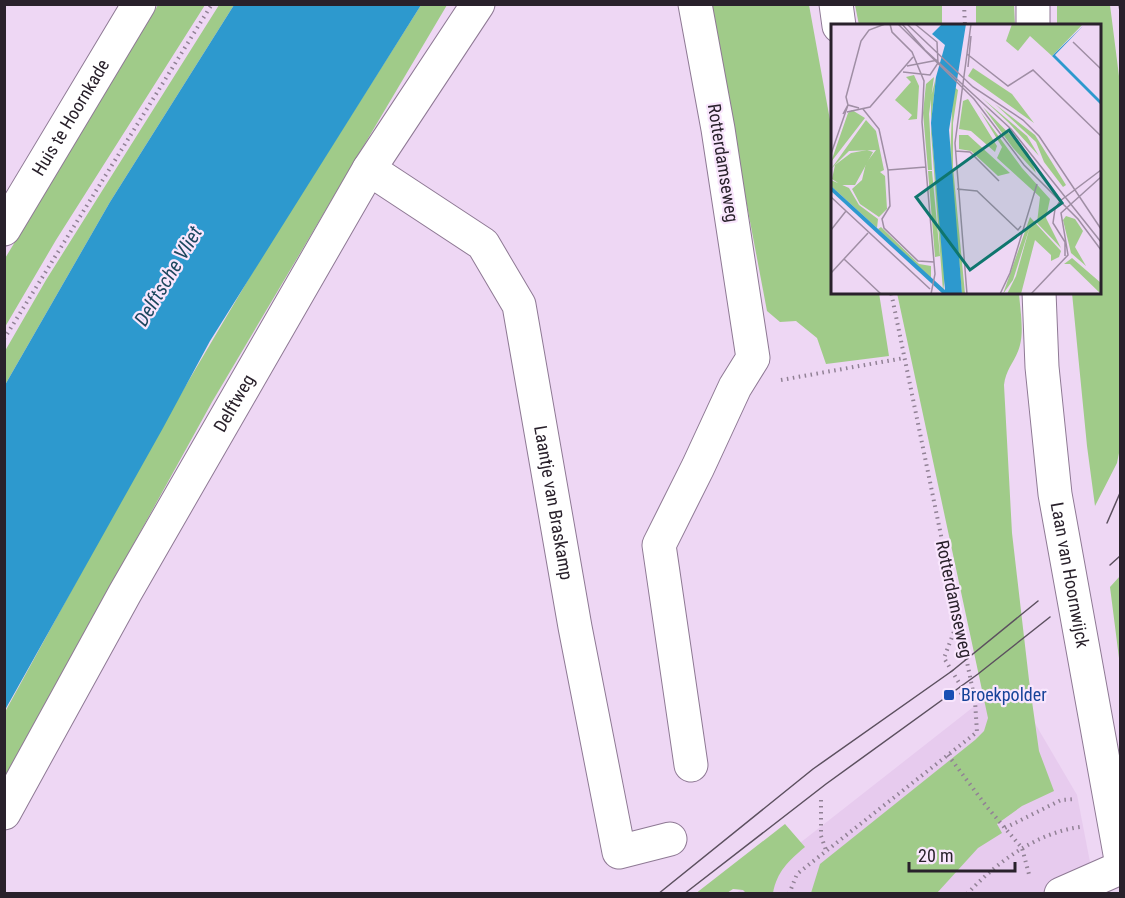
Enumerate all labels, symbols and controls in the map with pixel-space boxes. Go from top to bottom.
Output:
inset map [831,24,1101,294]
street label: Huis te Hoornkade [28,55,113,179]
street label: Rotterdamseweg [704,102,743,224]
water label: Delftsche Vliet [129,222,207,330]
street label: Delftweg [209,371,259,436]
street label: Laantje van Braskamp [530,424,578,582]
street label: Laan van Hoornwijck [1047,500,1094,649]
street label: Rotterdamseweg [932,538,977,660]
place label: Broekpolder [961,684,1047,705]
marker: Broekpolder [942,688,956,702]
scale bar [909,835,1016,873]
text: 20 m [918,845,953,866]

